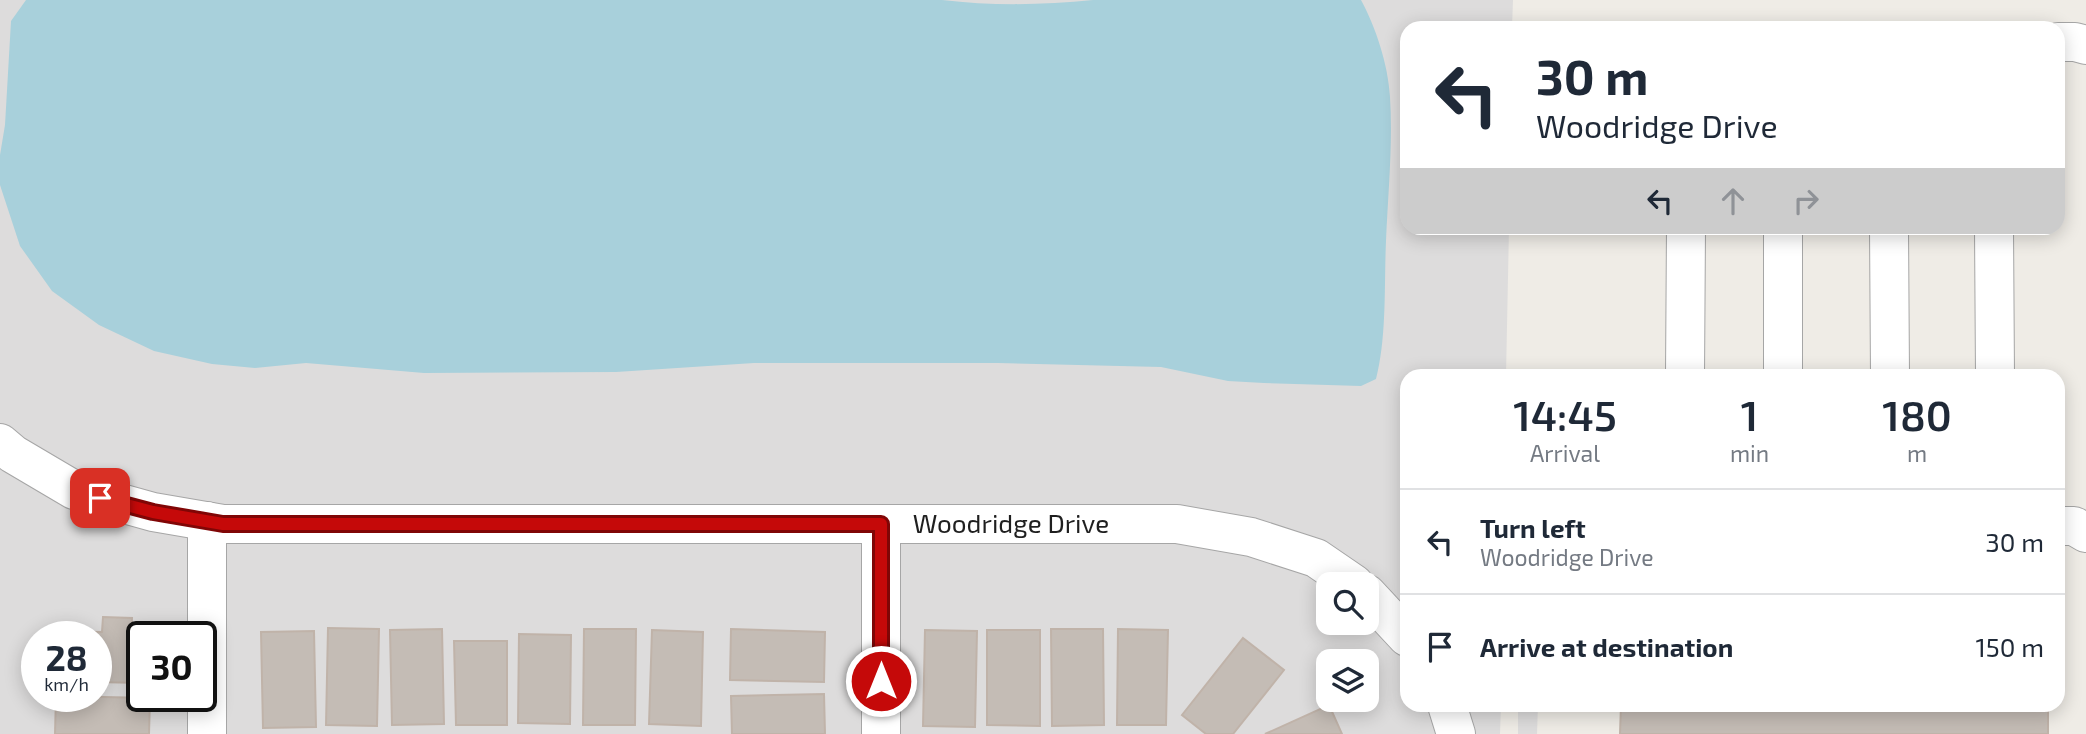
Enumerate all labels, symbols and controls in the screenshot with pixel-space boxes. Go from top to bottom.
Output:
text: 30 m [1536,46,1648,105]
icon: left [1421,49,1512,140]
text: Woodridge Drive [1536,106,1778,144]
icon: left [1641,182,1679,220]
icon: ahead [1714,182,1752,220]
icon: right [1787,182,1825,220]
text: 14:45 [1513,389,1617,439]
text: 1 [1741,389,1758,439]
text: 180 [1882,389,1952,439]
text: Arrival [1530,439,1600,467]
text: min [1730,439,1769,467]
text: m [1907,439,1927,467]
pin [70,468,130,528]
icon: arrive [81,479,119,517]
street label: Woodridge Drive [913,507,1109,538]
text: Turn left [1480,512,1586,543]
icon: left [1421,523,1459,561]
text: 30 m [1985,526,2044,557]
text: Woodridge Drive [1480,543,1654,571]
map controls [1316,572,1379,712]
button: search [1316,572,1379,635]
speed limit sign: 30 [126,621,217,712]
icon: arrive [1421,628,1459,666]
text: Arrive at destination [1480,631,1733,662]
text: 150 m [1975,631,2044,662]
text: 28 [45,636,88,678]
position arrow [844,644,918,718]
button: layers [1316,649,1379,712]
text: km/h [44,673,89,695]

